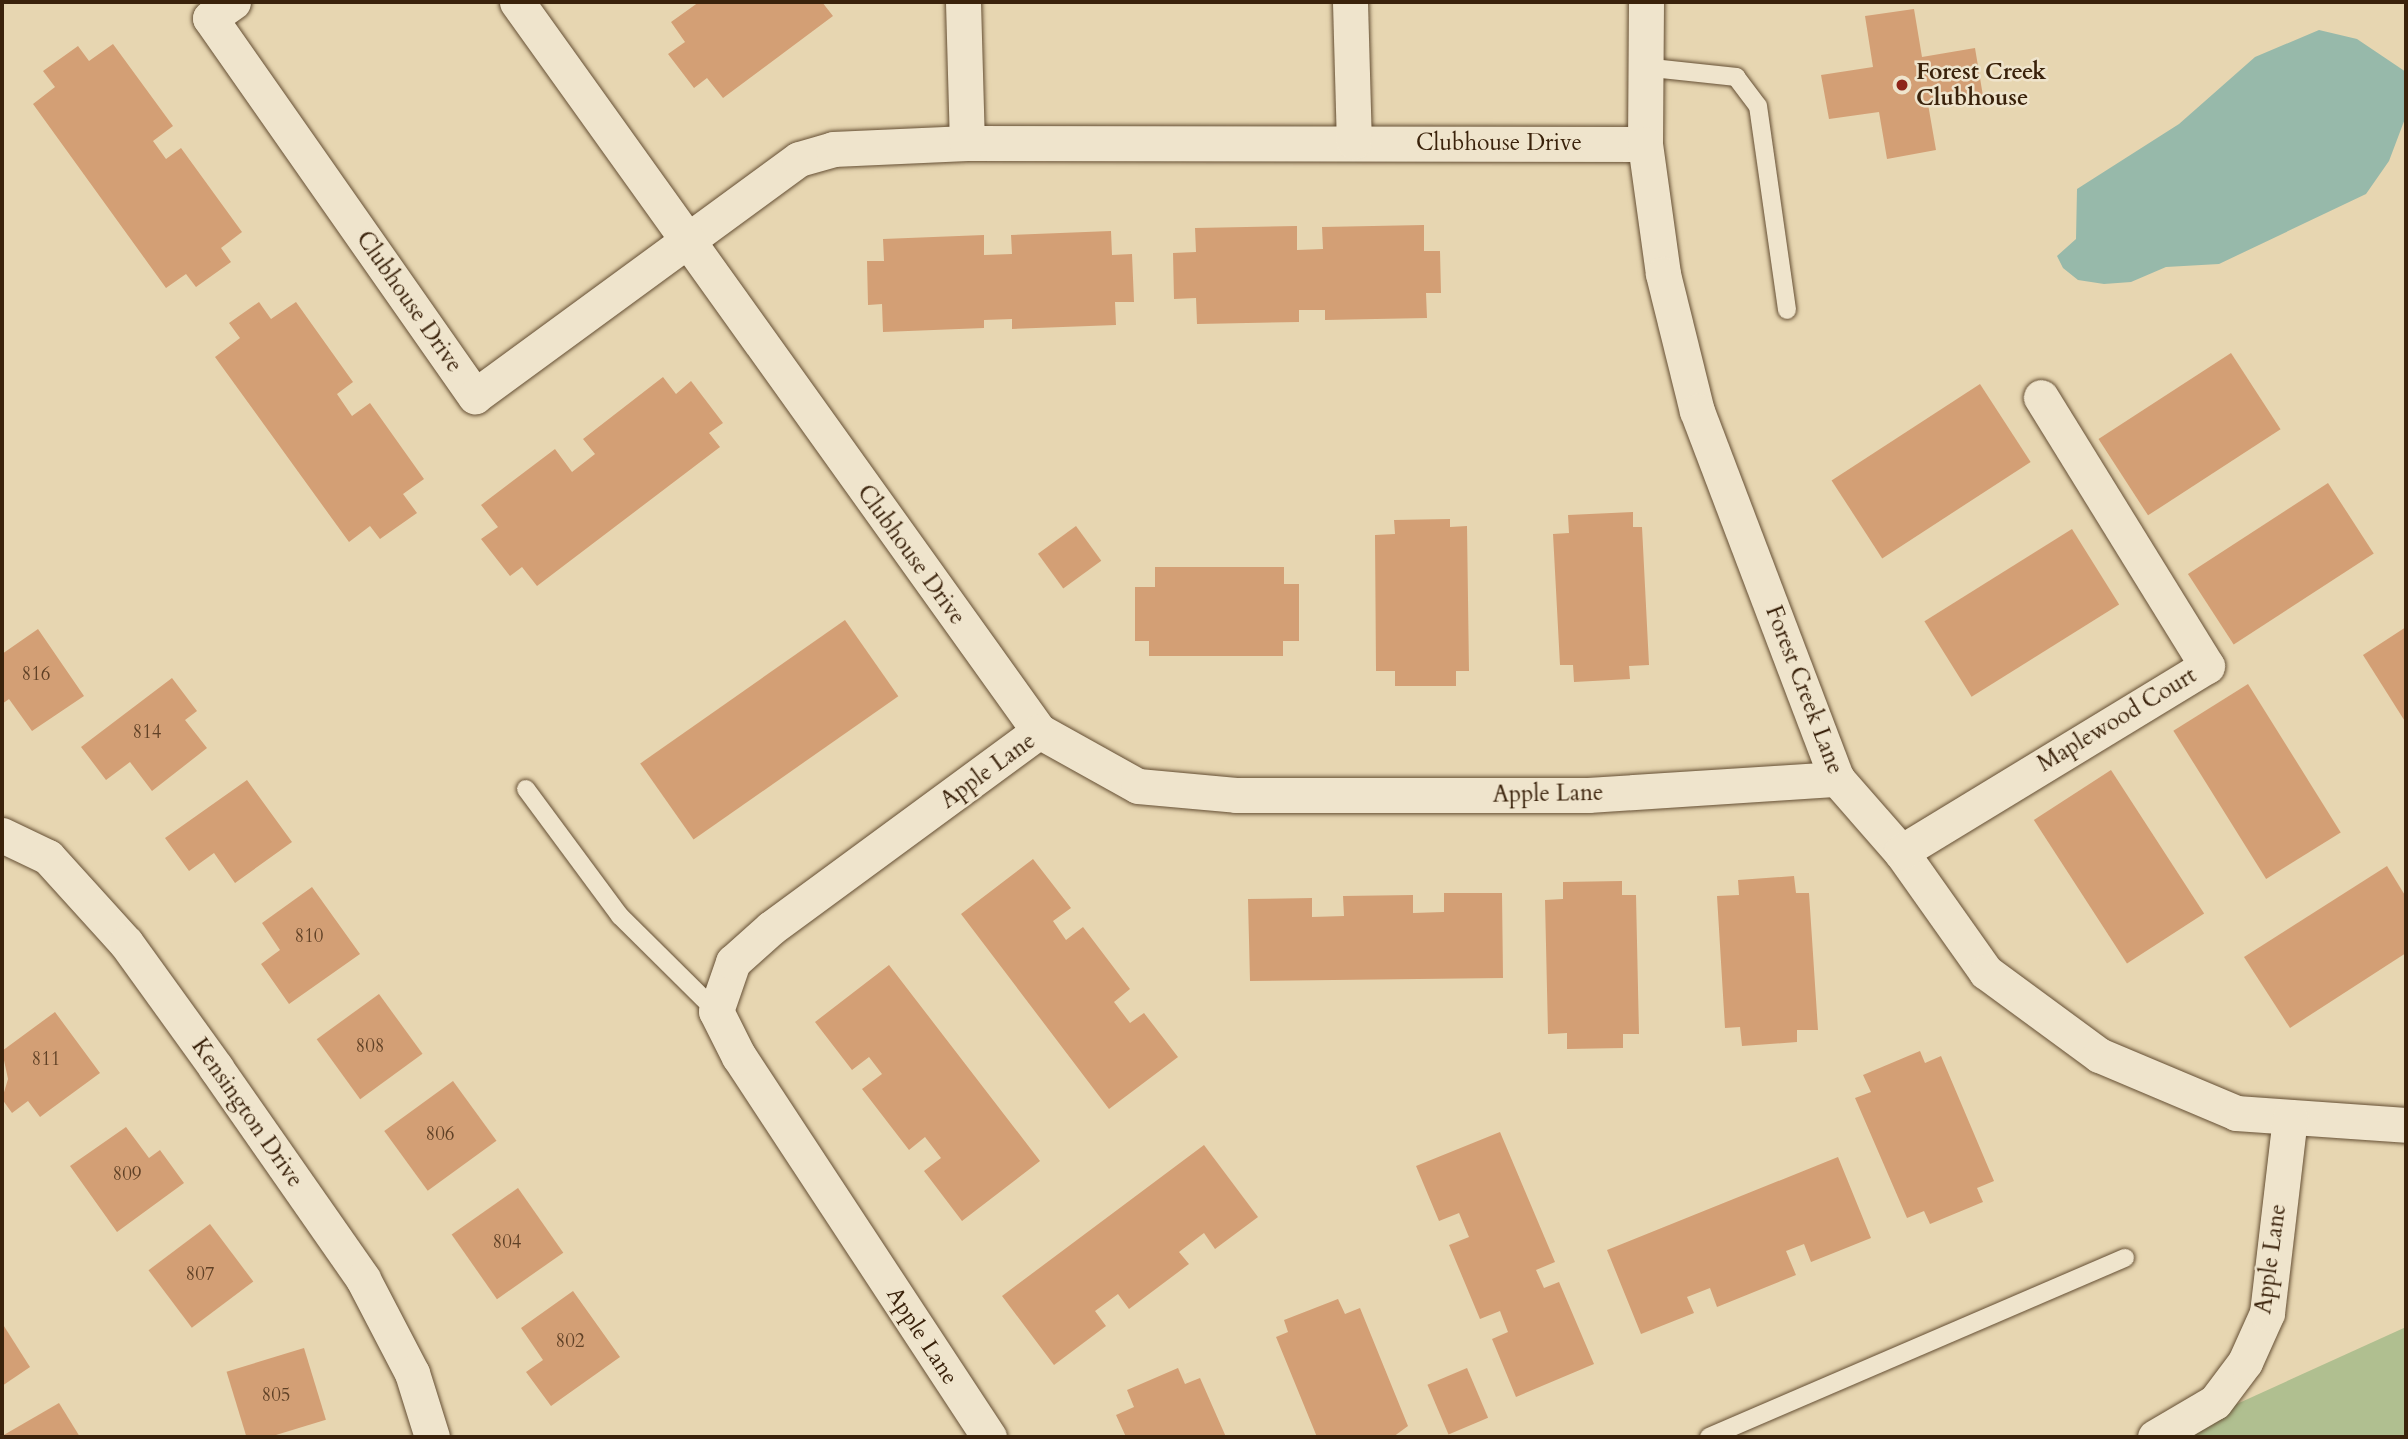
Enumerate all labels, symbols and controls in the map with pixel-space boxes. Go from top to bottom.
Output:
place label: Forest Creek Clubhouse [1916,58,2046,112]
marker: Forest Creek Clubhouse [1894,77,1910,93]
street label: Clubhouse Drive [1416,129,1582,157]
street label: Clubhouse Drive [350,226,468,378]
street label: Clubhouse Drive [851,480,971,630]
street label: Forest Creek Lane [1759,602,1849,778]
street label: Maplewood Court [2033,662,2201,778]
house number: 816 [21,664,51,686]
house number: 814 [132,722,162,744]
street label: Apple Lane [935,727,1041,815]
street label: Apple Lane [1492,779,1604,809]
house number: 810 [294,926,324,948]
street label: Kensington Drive [185,1033,309,1193]
house number: 808 [355,1036,385,1058]
house number: 811 [31,1049,61,1071]
house number: 806 [425,1124,455,1146]
house number: 809 [112,1164,142,1186]
street label: Apple Lane [2250,1202,2292,1316]
house number: 804 [492,1232,522,1254]
house number: 807 [185,1264,215,1286]
street label: Apple Lane [880,1282,964,1390]
house number: 802 [555,1331,585,1353]
house number: 805 [261,1385,291,1407]

